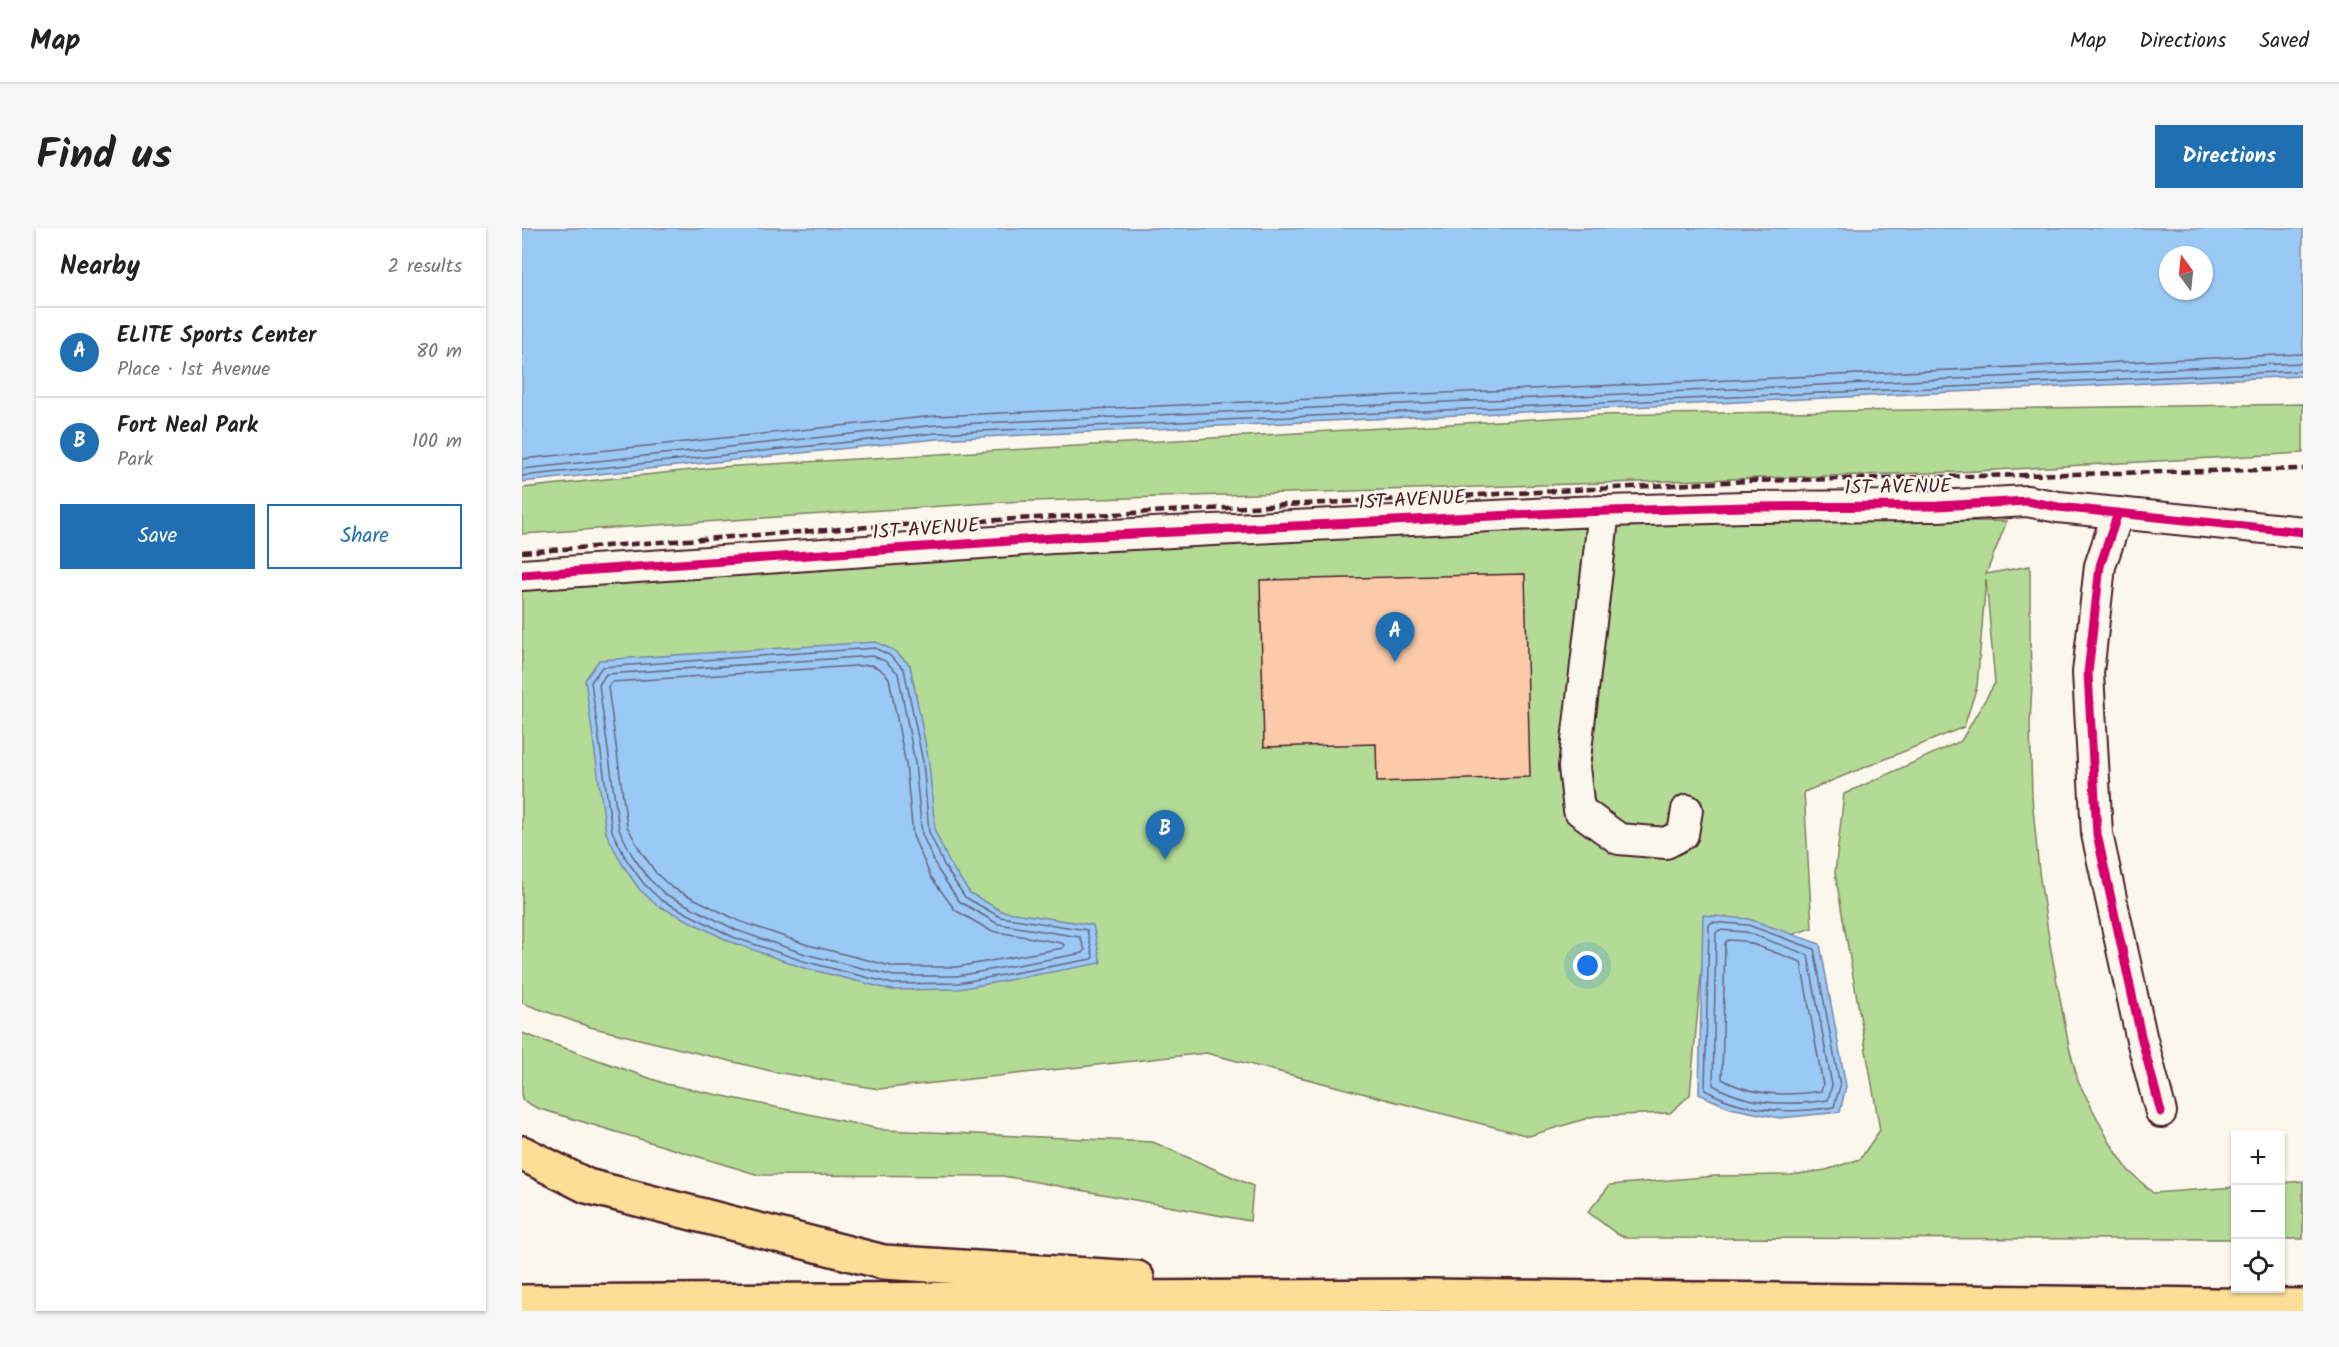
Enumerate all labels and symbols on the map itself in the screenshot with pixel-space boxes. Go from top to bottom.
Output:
north arrow [2159,246,2213,300]
street label: 1ST AVENUE [1844,471,1953,505]
street label: 1ST AVENUE [1358,482,1468,520]
street label: 1ST AVENUE [871,510,982,550]
pin: A [1376,612,1414,662]
pin: B [1146,810,1184,860]
your location [1573,951,1602,980]

